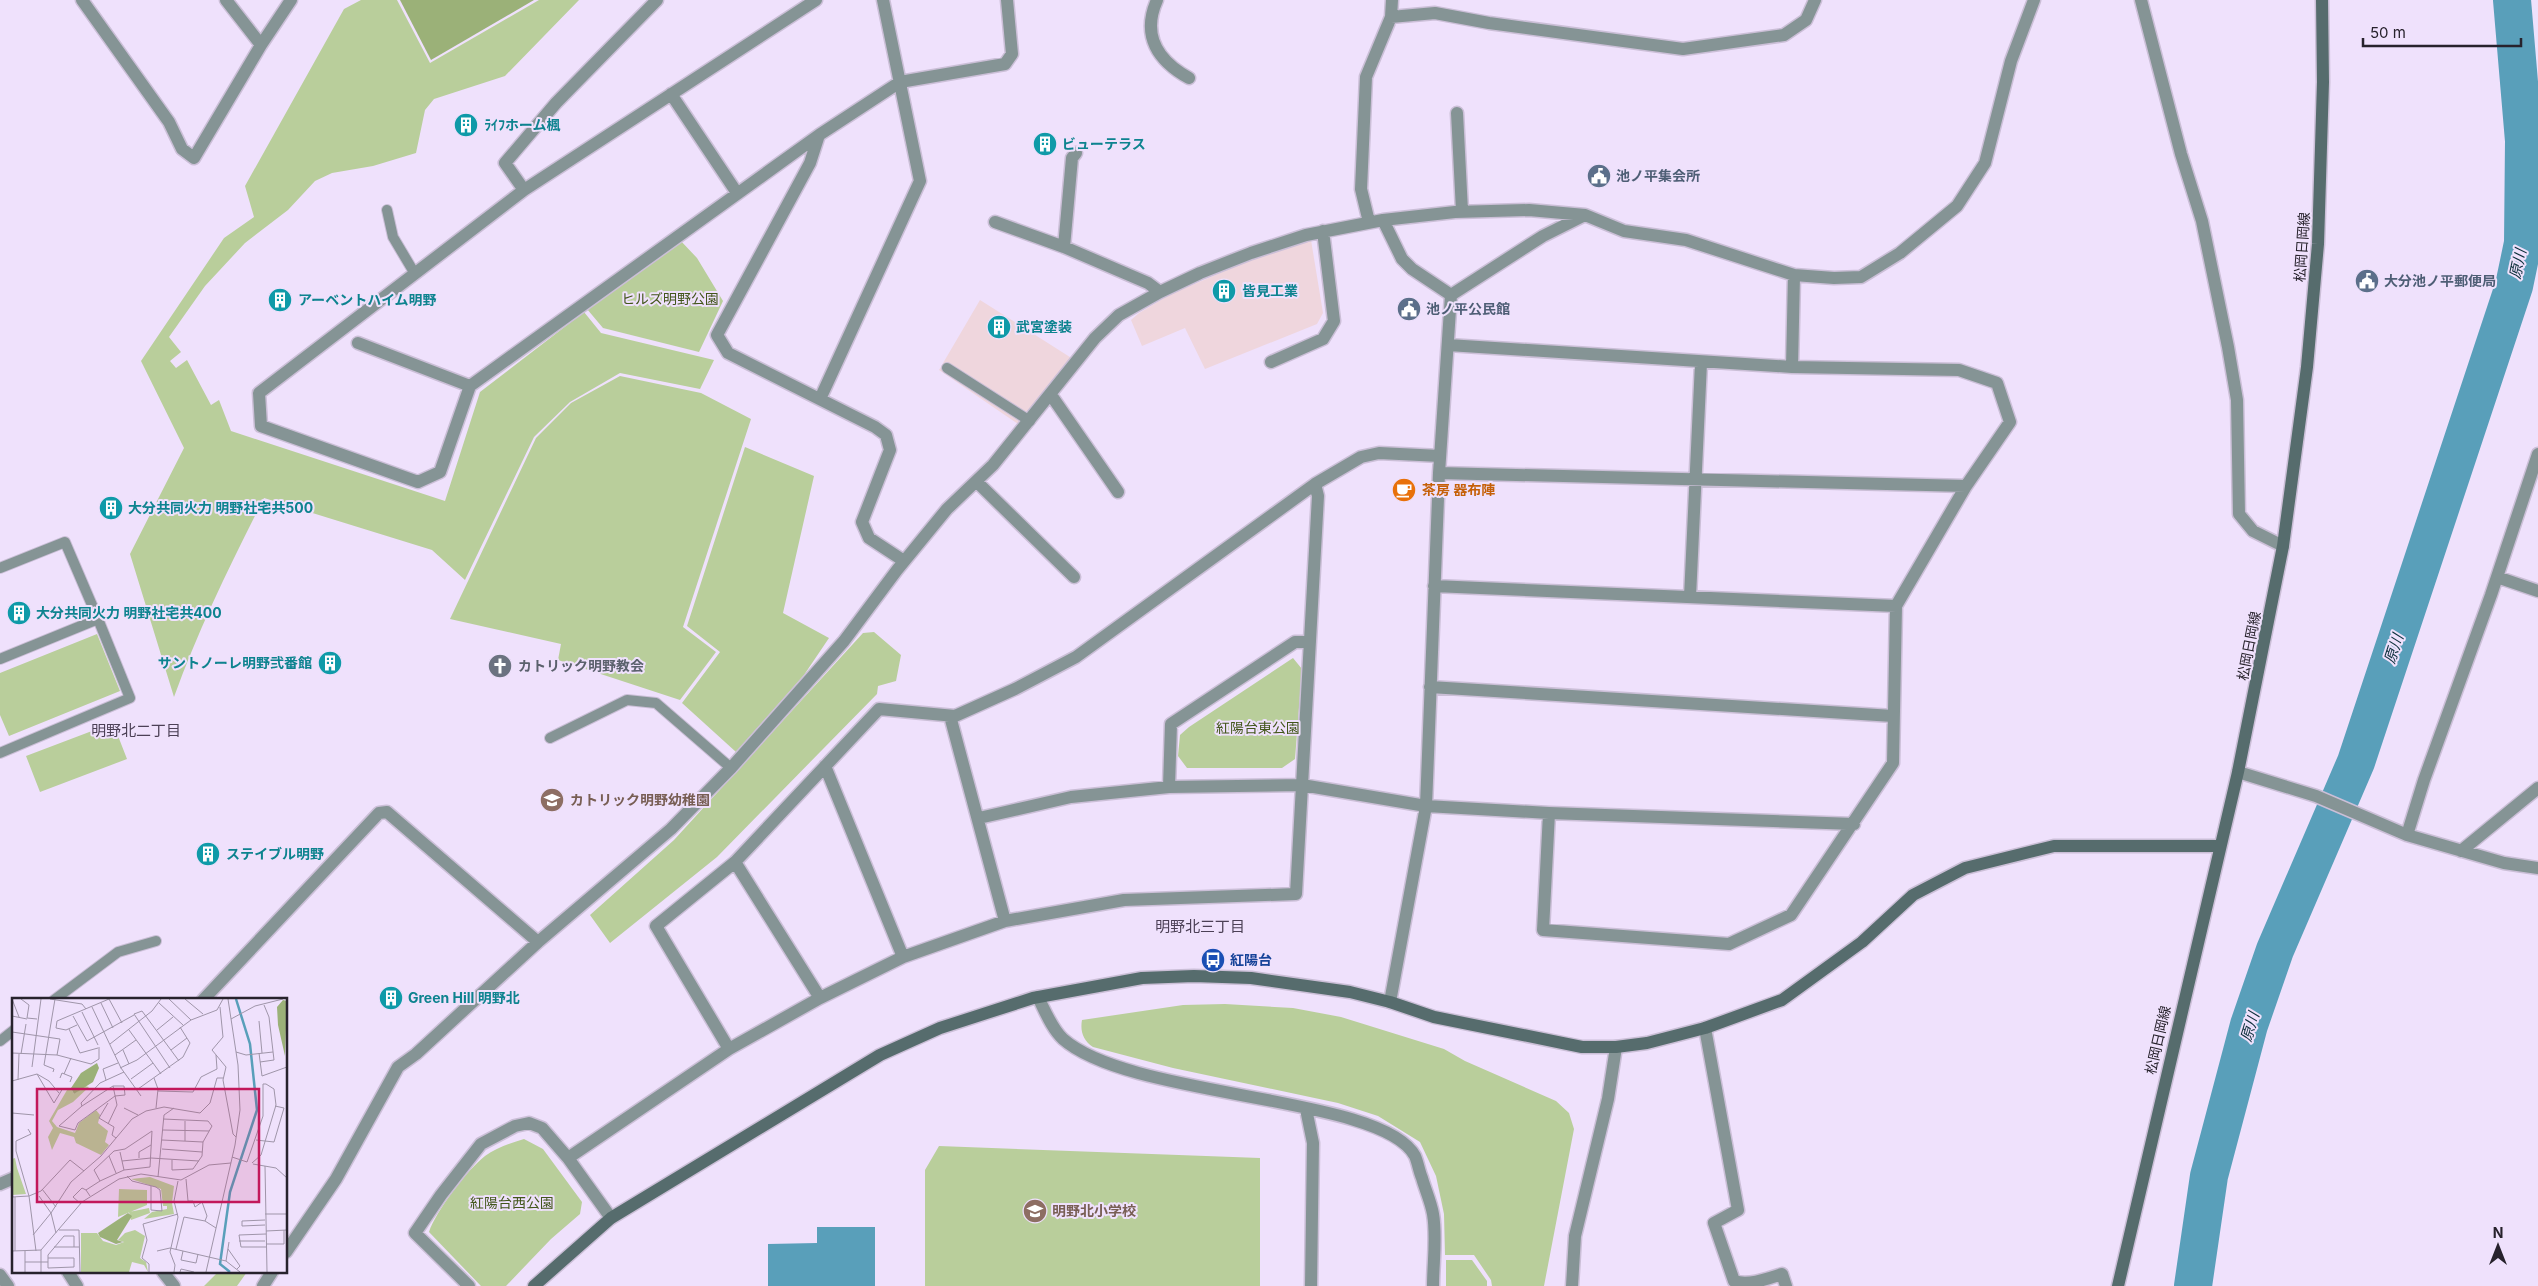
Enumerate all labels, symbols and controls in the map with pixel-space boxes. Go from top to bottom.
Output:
scale bar [2363,15,2520,47]
text: 50 m [2370,23,2406,42]
building icon: ﾗｲﾌホーム楓 [453,112,479,138]
place label: ﾗｲﾌホーム楓 [484,116,561,133]
building icon: ビューテラス [1032,131,1058,157]
place label: ビューテラス [1062,135,1146,152]
public building icon: 池ノ平集会所 [1586,163,1612,189]
place label: 池ノ平集会所 [1616,167,1700,184]
street label: 松岡日岡線 [2291,211,2312,282]
water label: 原川 [2505,245,2530,281]
public building icon: 大分池ノ平郵便局 [2354,268,2380,294]
place label: 大分池ノ平郵便局 [2384,272,2496,289]
building icon: 皆見工業 [1211,278,1237,304]
place label: 皆見工業 [1242,282,1298,299]
building icon: アーベントハイム明野 [267,287,293,313]
park label: ヒルズ明野公園 [621,290,719,307]
place label: アーベントハイム明野 [298,291,437,308]
public building icon: 池ノ平公民館 [1396,296,1422,322]
place label: 池ノ平公民館 [1426,300,1510,317]
building icon: 武宮塗装 [986,314,1012,340]
place label: 武宮塗装 [1016,318,1072,335]
cafe icon: 茶房 器布陣 [1391,477,1417,503]
place label: 茶房 器布陣 [1422,481,1495,498]
building icon: 大分共同火力 明野社宅共500 [98,495,124,521]
place label: 大分共同火力 明野社宅共500 [128,499,313,516]
building icon: 大分共同火力 明野社宅共400 [6,600,32,626]
place label: 大分共同火力 明野社宅共400 [36,604,222,621]
street label: 松岡日岡線 [2233,610,2264,682]
water label: 原川 [2380,630,2408,666]
building icon: サントノーレ明野弐番館 [317,650,343,676]
church icon: カトリック明野教会 [487,653,513,679]
place label: サントノーレ明野弐番館 [158,654,312,671]
place label: カトリック明野教会 [518,657,644,674]
park label: 紅陽台東公園 [1216,719,1300,736]
district label: 明野北二丁目 [91,721,181,740]
school or university icon: カトリック明野幼稚園 [539,787,565,813]
place label: カトリック明野幼稚園 [570,791,710,808]
building icon: ステイブル明野 [195,841,221,867]
place label: ステイブル明野 [226,845,324,862]
district label: 明野北三丁目 [1155,917,1245,936]
bus stop icon: 紅陽台 [1200,947,1226,973]
place label: 紅陽台 [1230,951,1272,968]
building icon: Green Hill 明野北 [378,985,404,1011]
place label: Green Hill 明野北 [408,989,520,1006]
inset map [12,998,288,1274]
street label: 松岡日岡線 [2141,1004,2174,1076]
water label: 原川 [2236,1008,2264,1044]
park label: 紅陽台西公園 [470,1194,554,1211]
school or university icon: 明野北小学校 [1022,1198,1048,1224]
place label: 明野北小学校 [1052,1202,1136,1219]
north arrow [2473,1221,2523,1271]
text: N [2493,1224,2503,1241]

